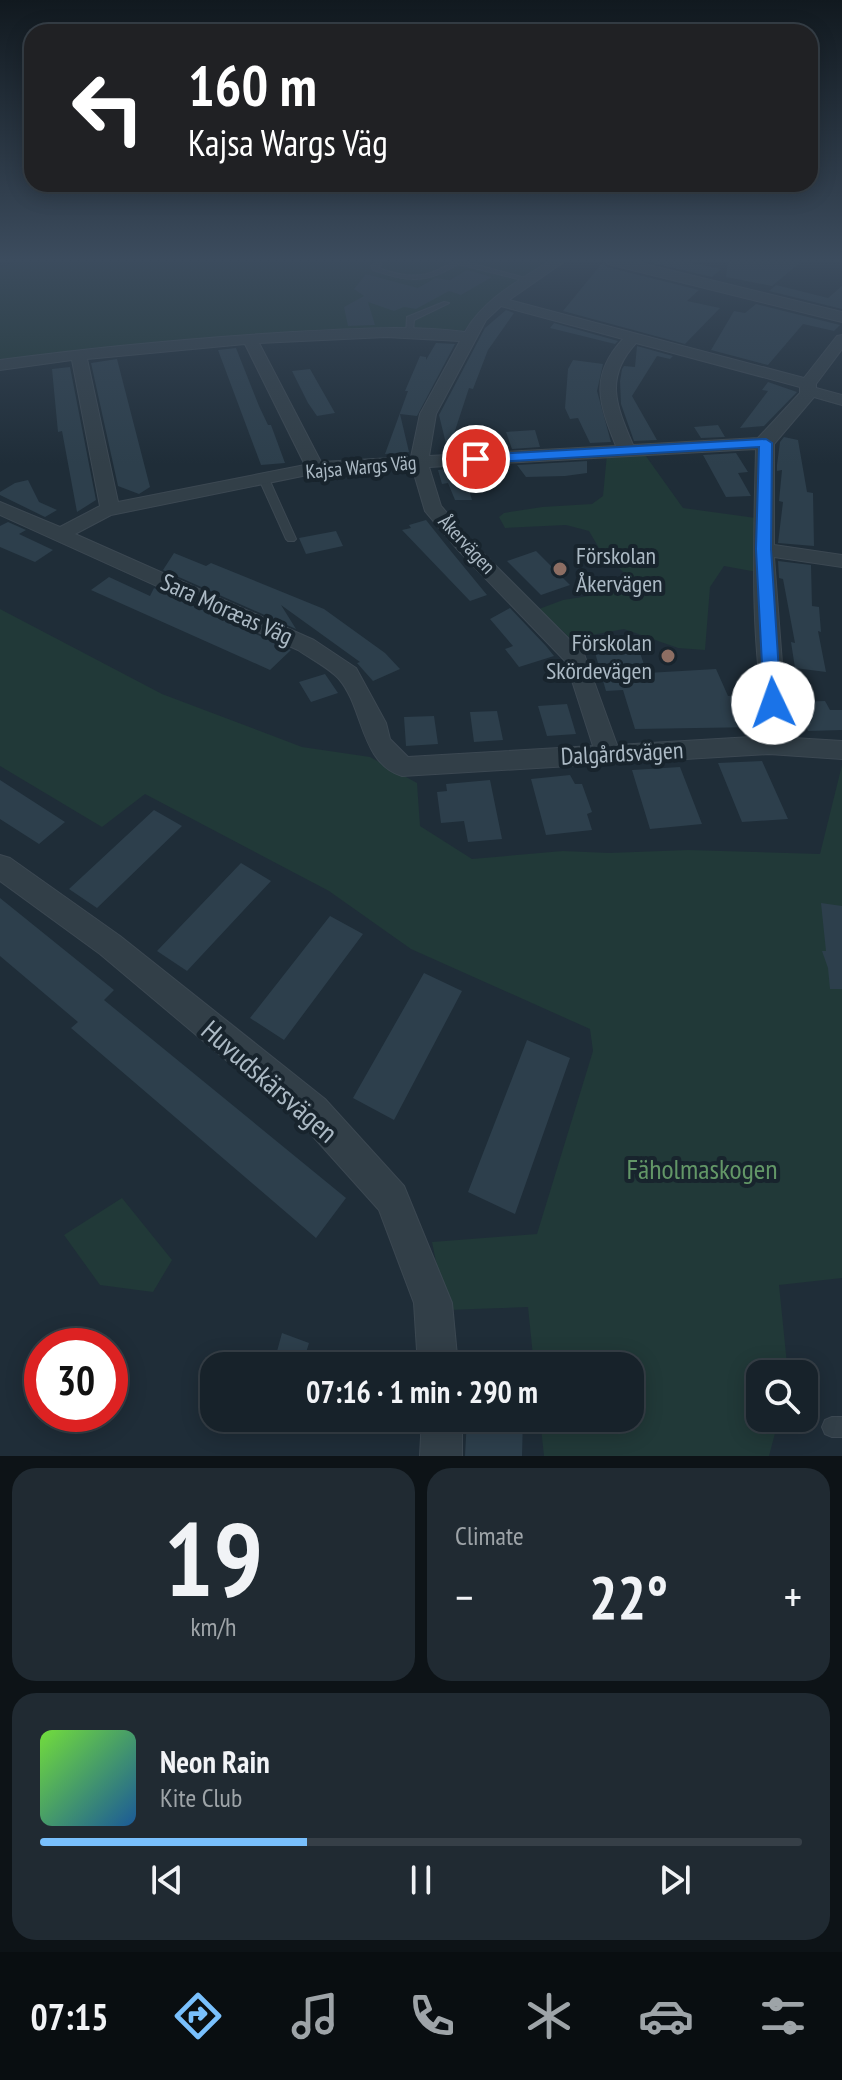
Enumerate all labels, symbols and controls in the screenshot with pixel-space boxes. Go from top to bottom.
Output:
text: 160 m [188,49,317,121]
icon: left [56,56,160,160]
text: Kajsa Wargs Väg [188,119,388,166]
pin [442,425,510,493]
icon: arrive [454,437,498,481]
street label: Kajsa Wargs Väg [305,449,417,485]
street label: Åkervägen [433,509,501,579]
place label: Förskolan Åkervägen [576,540,663,599]
marker: Förskolan Åkervägen [551,560,569,578]
street label: Sara Moræas Väg [156,566,298,652]
place label: Förskolan Skördevägen [546,627,652,686]
marker: Förskolan Skördevägen [659,647,677,665]
position arrow [731,661,815,745]
street label: Dalgårdsvägen [560,734,684,772]
street label: Huvudskärsvägen [194,1012,346,1150]
park label: Fäholmaskogen [626,1150,778,1187]
speed limit sign: 30 [24,1328,128,1432]
map controls [746,1360,818,1432]
button: search [746,1360,818,1432]
text: 07:16 · 1 min · 290 m [306,1372,538,1411]
text: 19 [164,1490,263,1625]
text: Climate [455,1519,524,1552]
text: 22° [589,1558,668,1636]
text: − [455,1568,473,1625]
text: + [784,1568,802,1625]
text: km/h [190,1610,237,1643]
text: Neon Rain [160,1742,270,1781]
text: Kite Club [160,1781,242,1814]
icon: previous [145,1858,189,1902]
icon: pause [399,1858,443,1902]
icon: next [653,1858,697,1902]
icon: directions [170,1988,226,2044]
icon: music [287,1988,343,2044]
icon: phone [404,1988,460,2044]
icon: climate [521,1988,577,2044]
icon: car [638,1988,694,2044]
icon: filters [755,1988,811,2044]
text: 07:15 [31,1993,108,2040]

